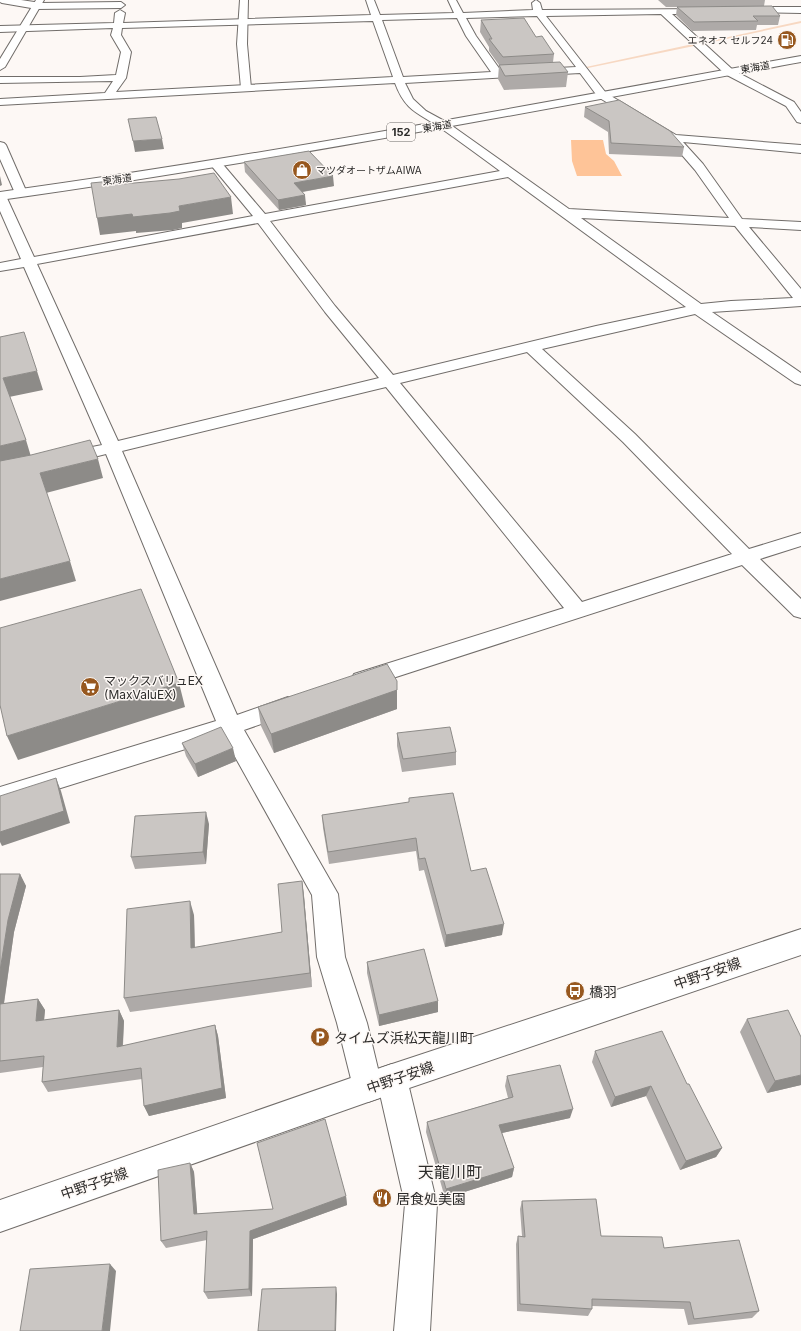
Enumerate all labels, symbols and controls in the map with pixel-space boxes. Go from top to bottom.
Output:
fuel station icon: エネオス セルフ24 [776,29,798,51]
place label: エネオス セルフ24 [688,34,773,46]
street label: 東海道 [739,58,771,76]
street label: 東海道 [421,117,453,135]
road number: 152 [387,123,415,141]
shop icon: マツダオートザムAIWA [291,159,313,181]
place label: マツダオートザムAIWA [316,164,422,176]
street label: 東海道 [101,171,133,187]
place label: マックスバリュEX (MaxValuEX) [104,673,203,702]
supermarket icon: マックスバリュEX (MaxValuEX) [79,676,101,698]
street label: 中野子安線 [671,954,743,992]
bus stop icon: 橋羽 [564,980,586,1002]
place label: 橋羽 [589,983,617,1000]
parking icon: タイムズ浜松天龍川町 [309,1026,331,1048]
place label: タイムズ浜松天龍川町 [334,1029,474,1046]
street label: 中野子安線 [364,1058,436,1096]
district label: 天龍川町 [418,1162,482,1182]
street label: 中野子安線 [58,1164,130,1202]
restaurant icon: 居食処美園 [371,1187,393,1209]
place label: 居食処美園 [396,1190,466,1207]

